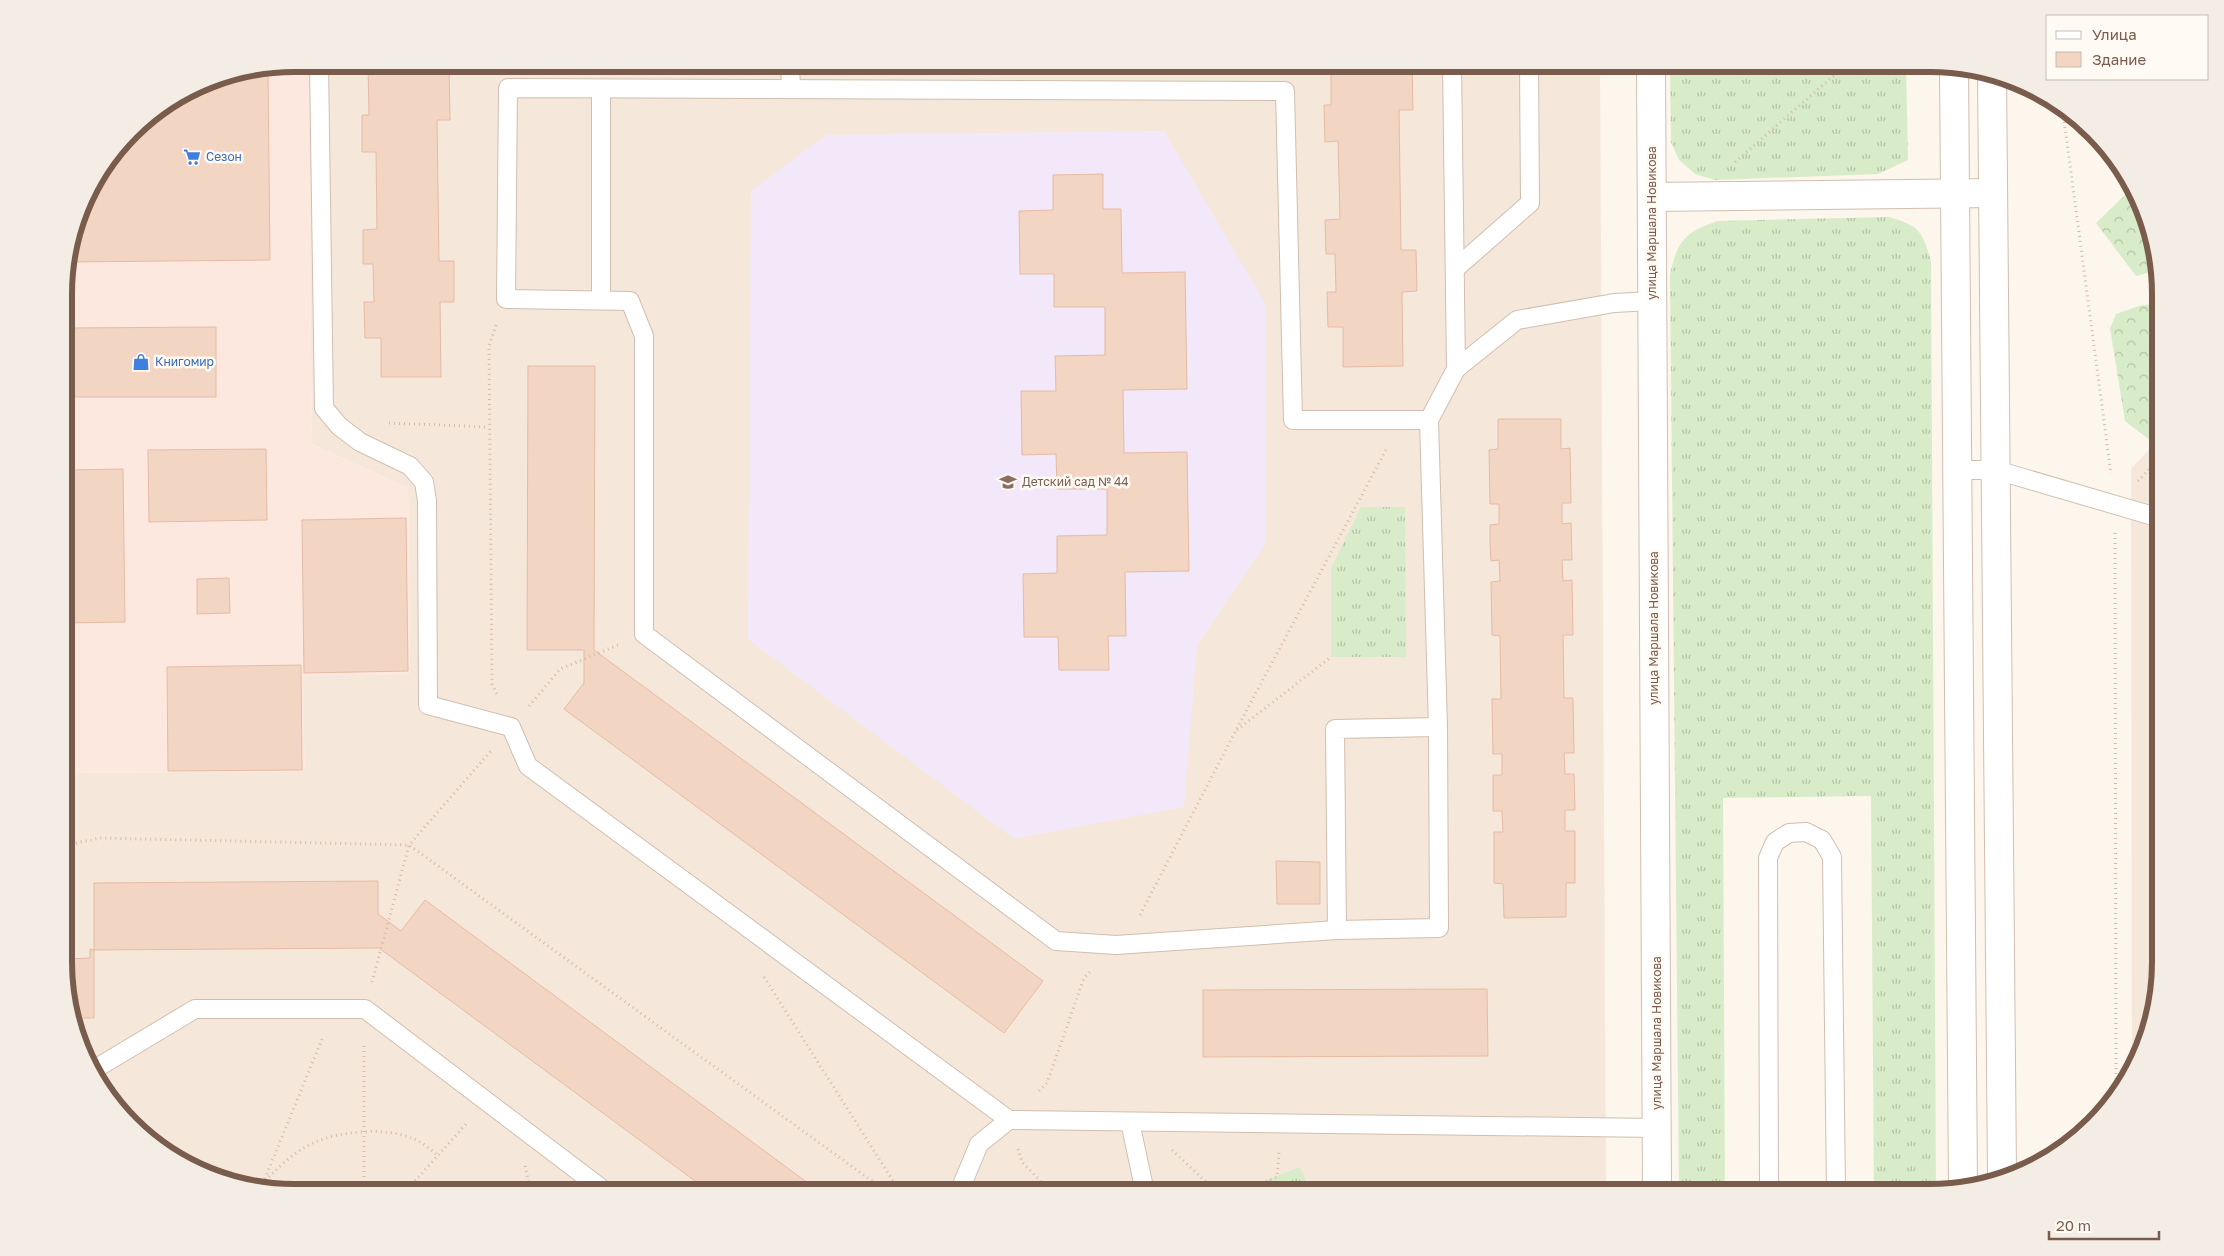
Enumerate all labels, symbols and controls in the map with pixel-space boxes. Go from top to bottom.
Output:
legend [2046,15,2209,80]
text: Улица [2092,25,2137,43]
text: Здание [2092,50,2146,68]
street label: улица Маршала Новикова [1644,146,1659,300]
supermarket icon: Сезон [182,147,202,167]
place label: Сезон [206,149,242,164]
shop icon: Книгомир [131,352,151,372]
place label: Книгомир [155,354,214,369]
school or university icon: Детский сад № 44 [998,472,1018,492]
place label: Детский сад № 44 [1022,474,1129,489]
street label: улица Маршала Новикова [1646,551,1661,705]
street label: улица Маршала Новикова [1649,956,1664,1110]
scale bar [2049,1208,2159,1240]
text: 20 m [2056,1216,2091,1234]

